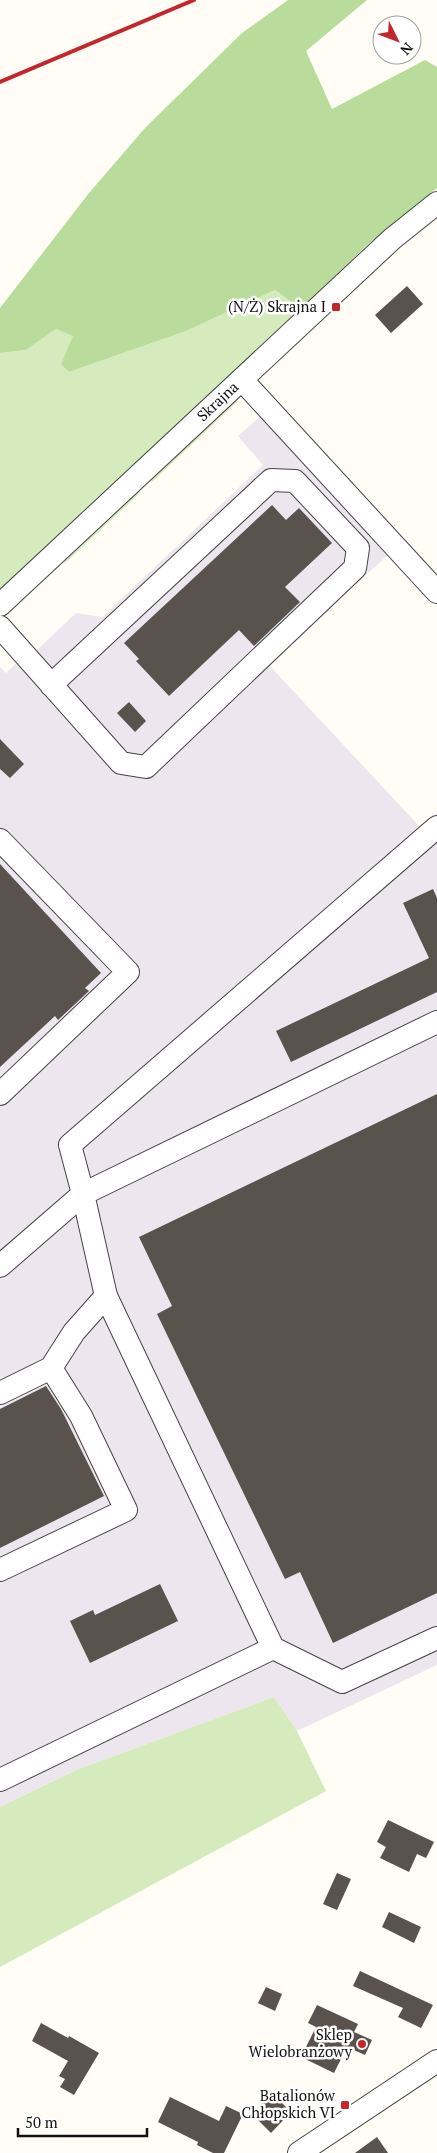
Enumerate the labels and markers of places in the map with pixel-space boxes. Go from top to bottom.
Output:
place label: (N/Ż) Skrajna I [228,296,326,316]
marker: (N/Ż) Skrajna I [330,301,342,313]
place label: Sklep Wielobranżowy [248,2024,352,2061]
marker: Sklep Wielobranżowy [356,2038,368,2050]
place label: Batalionów Chłopskich VI [242,2085,336,2122]
marker: Batalionów Chłopskich VI [339,2099,351,2111]

